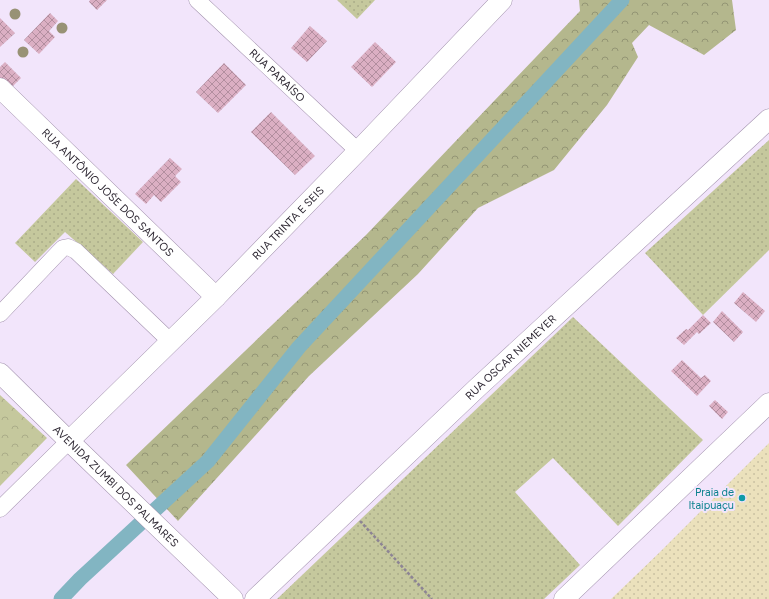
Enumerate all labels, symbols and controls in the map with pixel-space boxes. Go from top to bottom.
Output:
street label: RUA PARAÍSO [247,46,308,105]
street label: RUA ANTÔNIO JOŚE DOS SANTOS [39,126,177,259]
street label: RUA TRINTA E SEIS [249,184,327,262]
street label: RUA OSCAR NIEMEYER [463,312,559,402]
street label: AVENIDA ZUMBI DOS PALMARES [51,423,181,550]
place label: Praia de Itaipuaçu [688,486,734,512]
marker: Praia de Itaipuaçu [737,493,747,503]

